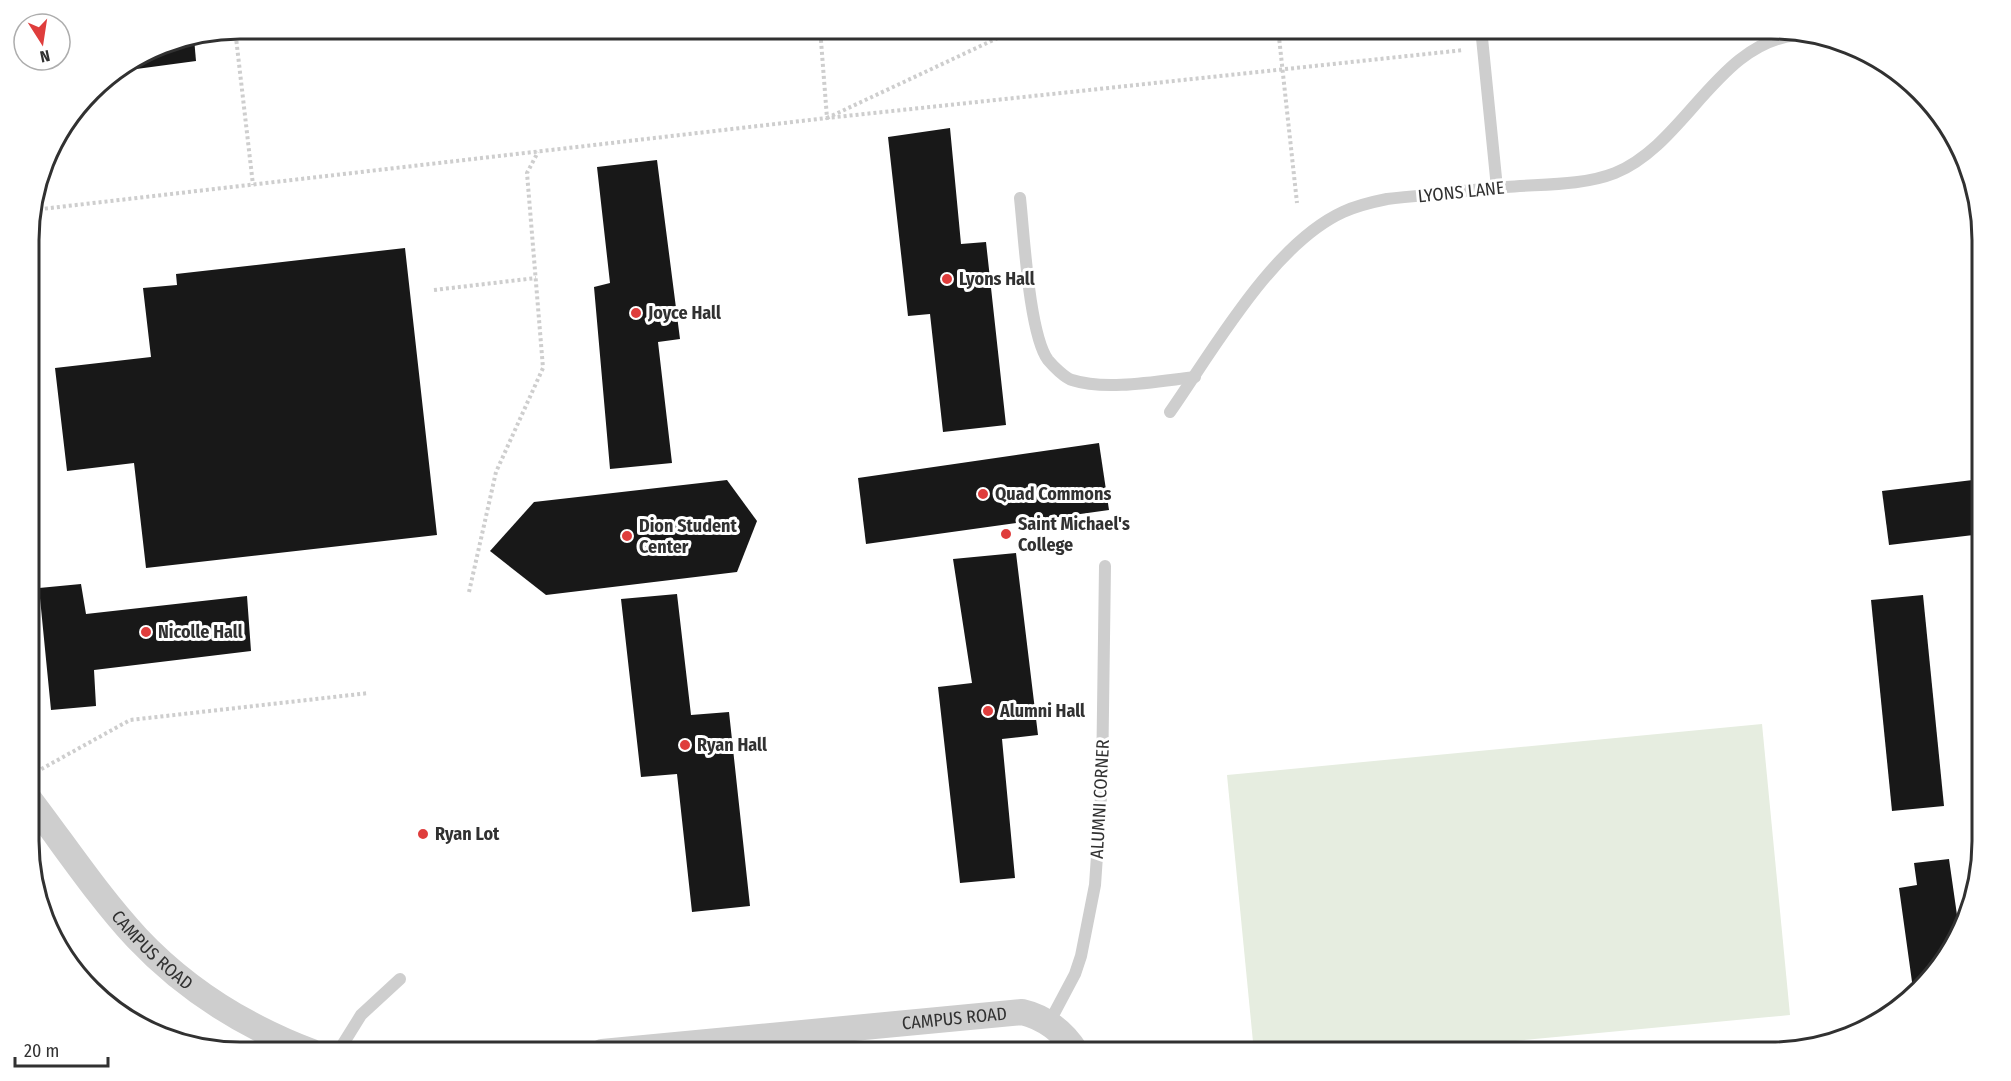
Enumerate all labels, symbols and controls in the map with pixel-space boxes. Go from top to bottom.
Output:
north arrow [12,12,72,72]
text: N [38,46,52,66]
street label: LYONS LANE [1417,177,1505,207]
place label: Lyons Hall [959,268,1035,290]
marker: Lyons Hall [940,272,954,286]
place label: Joyce Hall [647,302,721,324]
marker: Joyce Hall [629,306,643,320]
place label: Quad Commons [995,483,1111,505]
marker: Quad Commons [976,487,990,501]
place label: Saint Michael's College [1018,513,1130,556]
place label: Dion Student Center [639,515,738,558]
marker: Saint Michael's College [999,527,1013,541]
marker: Dion Student Center [620,529,634,543]
place label: Nicolle Hall [158,621,243,643]
marker: Nicolle Hall [139,625,153,639]
place label: Alumni Hall [999,700,1085,722]
marker: Alumni Hall [981,704,995,718]
place label: Ryan Hall [697,734,767,756]
marker: Ryan Hall [678,738,692,752]
street label: ALUMNI CORNER [1086,739,1114,859]
place label: Ryan Lot [435,823,500,845]
marker: Ryan Lot [416,827,430,841]
street label: CAMPUS ROAD [107,906,197,995]
street label: CAMPUS ROAD [901,1002,1008,1034]
scale bar [15,1030,108,1068]
text: 20 m [24,1040,59,1062]

